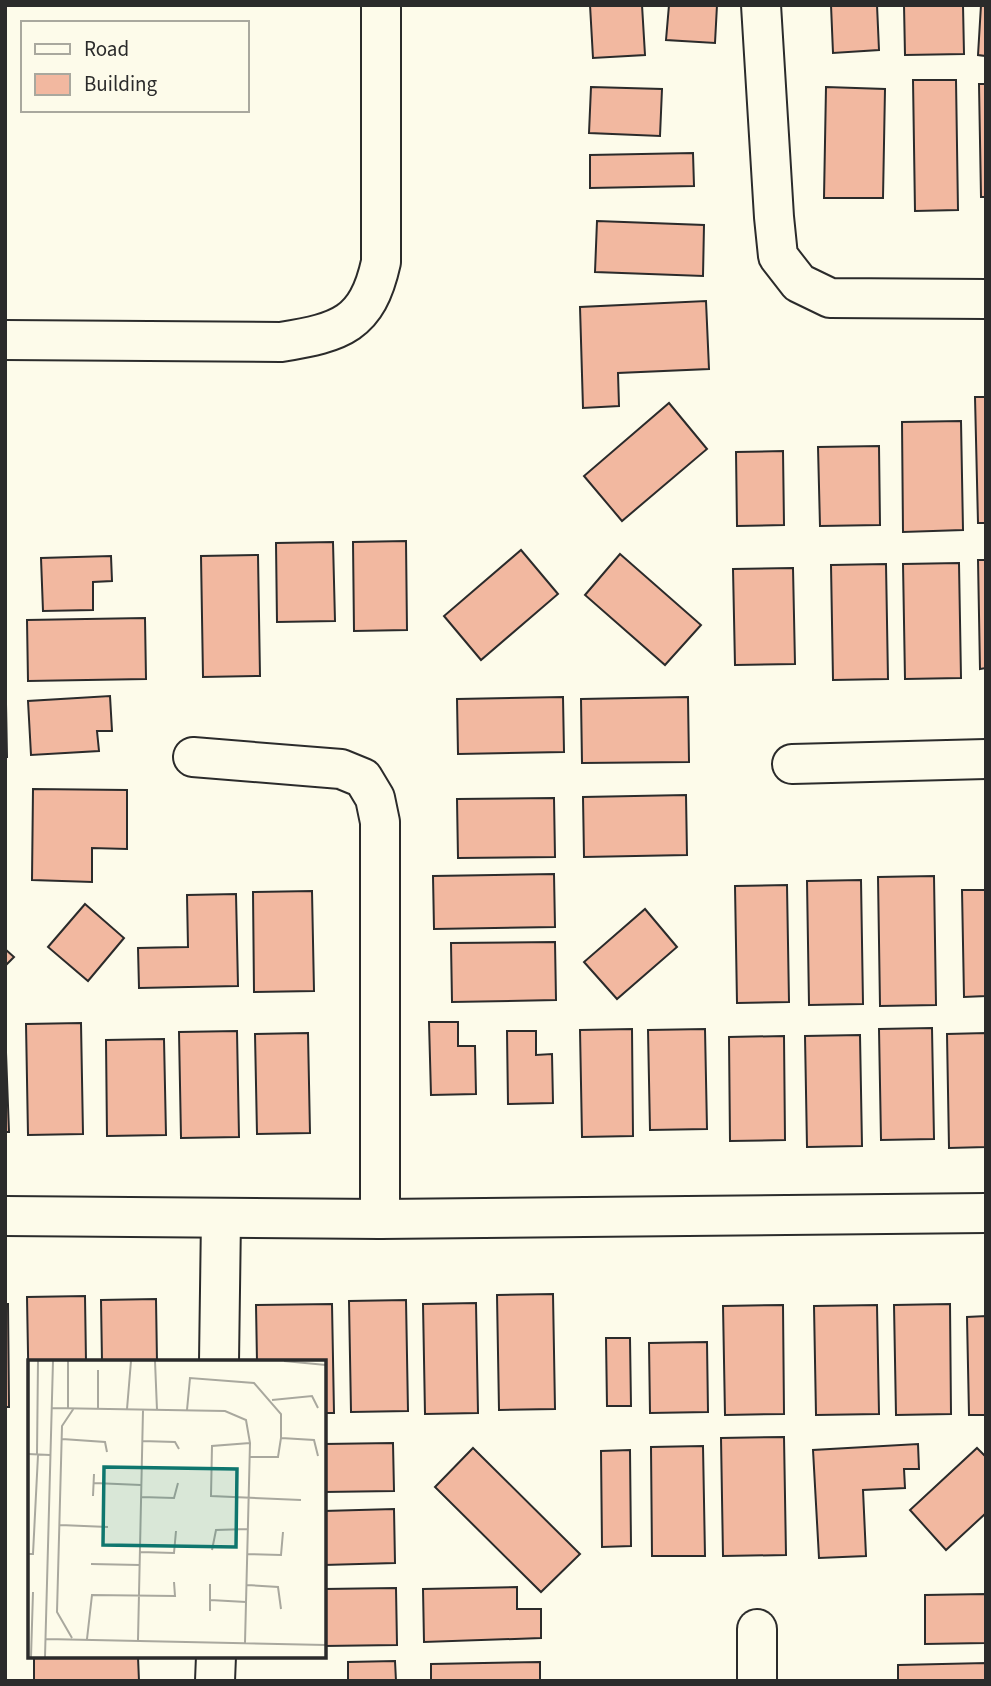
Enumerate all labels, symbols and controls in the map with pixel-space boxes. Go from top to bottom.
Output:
legend [21,21,248,112]
text: Road [84,34,129,64]
text: Building [84,69,158,99]
inset map [28,1360,326,1658]

